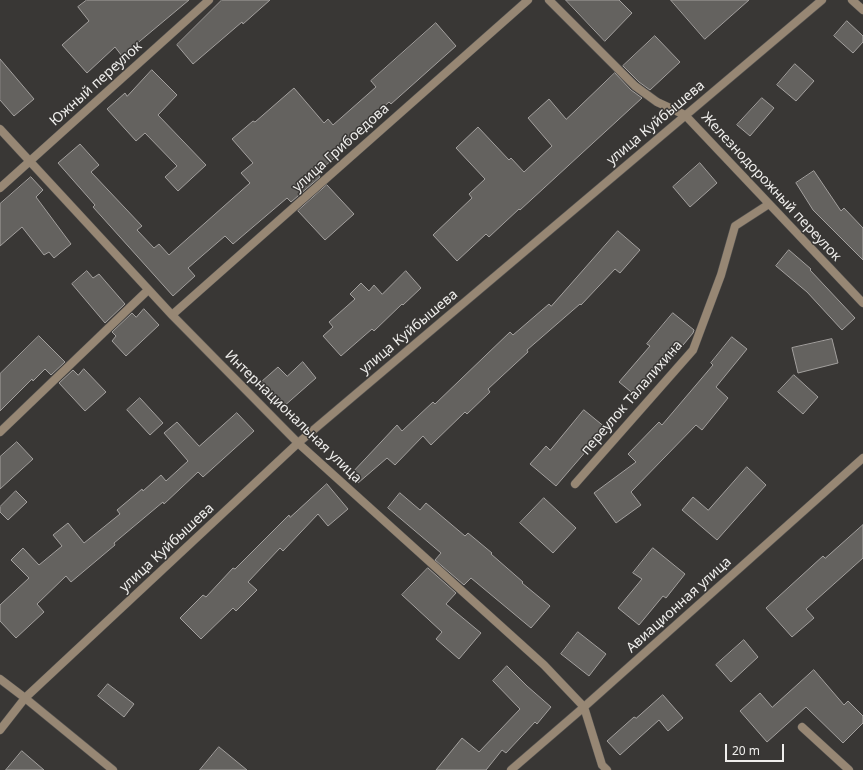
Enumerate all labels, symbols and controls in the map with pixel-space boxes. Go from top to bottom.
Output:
street label: Южный переулок [46,38,146,130]
street label: улица Куйбышева [604,77,708,169]
street label: улица Грибоедова [289,100,393,196]
street label: Железнодорожный переулок [697,109,845,265]
street label: улица Куйбышева [357,286,461,378]
street label: переулок Талалихина [578,337,686,459]
street label: Интернациональная улица [221,347,365,487]
street label: улица Куйбышева [116,500,218,596]
street label: Авиационная улица [623,554,735,656]
scale bar [727,736,786,762]
text: 20 m [732,742,760,759]

